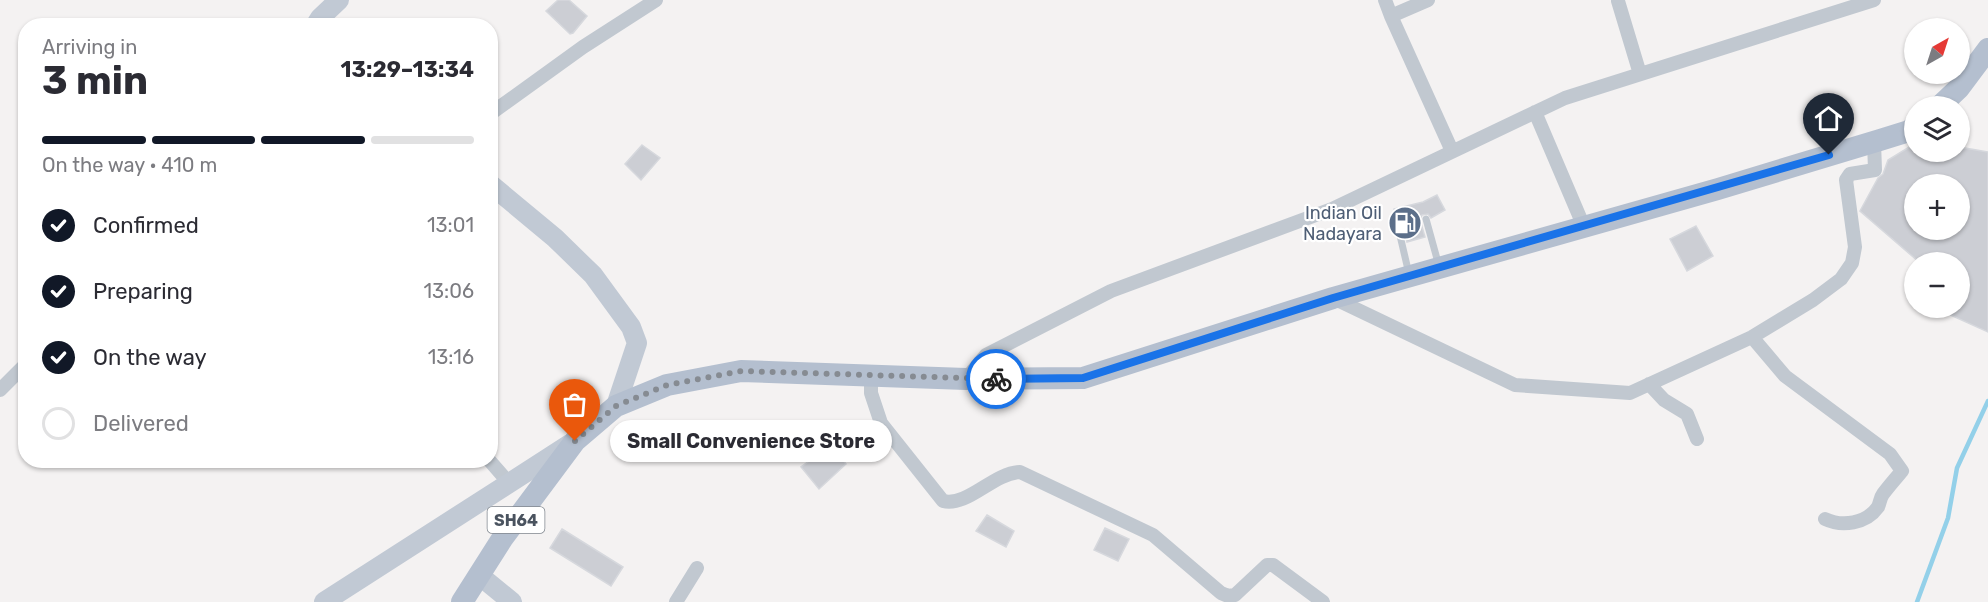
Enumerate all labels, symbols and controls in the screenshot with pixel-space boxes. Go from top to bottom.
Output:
north arrow [1904,18,1970,84]
map controls [1904,18,1970,318]
text: Arriving in [42,35,137,59]
text: 13:29–13:34 [341,56,474,83]
text: 3 min [42,58,148,104]
pin [1803,93,1854,155]
button: layers [1904,96,1970,162]
icon: home [1812,102,1845,135]
text: On the way · 410 m [42,153,217,177]
button: + [1904,174,1970,240]
place label: Indian Oil Nadayara [1303,202,1382,245]
fuel station icon: Indian Oil Nadayara [1387,205,1423,241]
icon: check [42,209,75,242]
text: Confirmed [93,212,199,239]
text: 13:01 [427,213,474,237]
button: − [1904,252,1970,318]
icon: check [42,275,75,308]
text: Preparing [93,278,193,305]
text: 13:06 [424,279,474,303]
icon: check [42,341,75,374]
text: On the way [93,344,207,371]
text: 13:16 [428,345,474,369]
courier [966,349,1026,409]
icon: bike [980,363,1013,396]
pin [549,379,600,441]
icon: bag [558,388,591,421]
text: Delivered [93,410,189,437]
callout: Small Convenience Store [611,420,893,462]
text: Small Convenience Store [627,429,875,453]
road number: SH64 [488,507,544,533]

